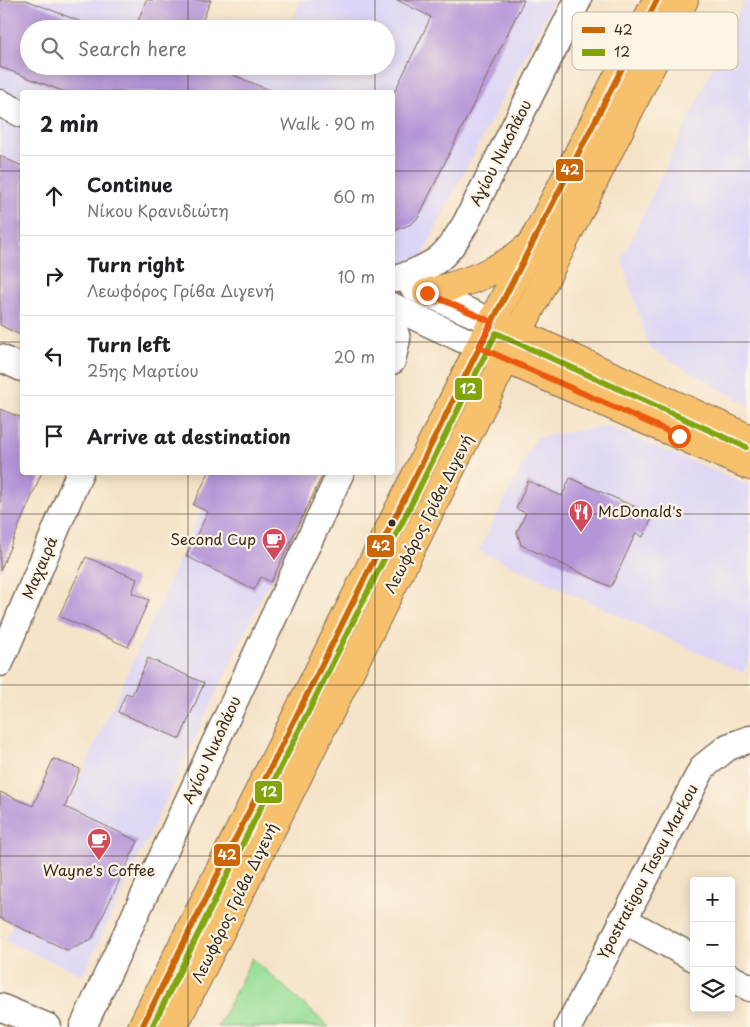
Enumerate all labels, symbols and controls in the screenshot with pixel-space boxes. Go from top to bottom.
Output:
legend [572,12,738,70]
text: 42 [614,19,633,40]
search box [20,20,395,75]
icon: search [38,34,66,62]
text: Search here [78,34,187,62]
text: 12 [614,41,630,62]
street label: Αγίου Νικολάου [463,95,536,210]
text: 2 min [40,107,99,139]
text: Walk · 90 m [280,111,375,135]
line badge: 42 [555,158,584,182]
text: 42 [561,159,580,180]
text: Continue [87,170,173,198]
icon: ahead [40,182,68,210]
text: 60 m [333,184,375,208]
text: Νίκου Κρανιδιώτη [87,198,229,222]
text: Turn right [87,250,185,278]
icon: right [40,262,68,290]
text: 10 m [338,264,375,288]
text: Λεωφόρος Γρίβα Διγενή [87,278,274,302]
route end [416,282,439,305]
text: Turn left [87,330,171,358]
icon: left [40,342,68,370]
text: 20 m [334,344,375,368]
text: 25ης Μαρτίου [87,358,199,382]
line badge: 12 [454,377,483,401]
text: 12 [460,378,476,399]
icon: arrive [40,422,68,450]
text: Arrive at destination [87,422,291,450]
route start [668,425,691,448]
street label: Λεωφόρος Γρίβα Διγενή [378,430,478,597]
restaurant icon: McDonald's [568,499,594,533]
place label: McDonald's [598,499,682,522]
unlabelled marker [387,518,397,528]
place label: Second Cup [170,527,256,550]
cafe icon: Second Cup [261,527,287,561]
street label: Μαχαιρά [15,532,62,602]
line badge: 42 [366,534,395,558]
text: 42 [372,535,391,556]
street label: Αγίου Νικολάου [176,692,246,807]
street label: Ypostratigou Tasou Markou [591,779,703,963]
line badge: 12 [254,780,283,804]
text: 12 [261,781,277,802]
street label: Λεωφόρος Γρίβα Διγενή [185,818,282,986]
cafe icon: Wayne's Coffee [86,827,112,861]
line badge: 42 [213,843,241,867]
text: 42 [218,844,237,865]
place label: Wayne's Coffee [43,858,155,881]
map controls [690,877,735,1012]
button: + [690,877,735,922]
button: − [690,922,735,967]
button: layers [690,967,735,1012]

